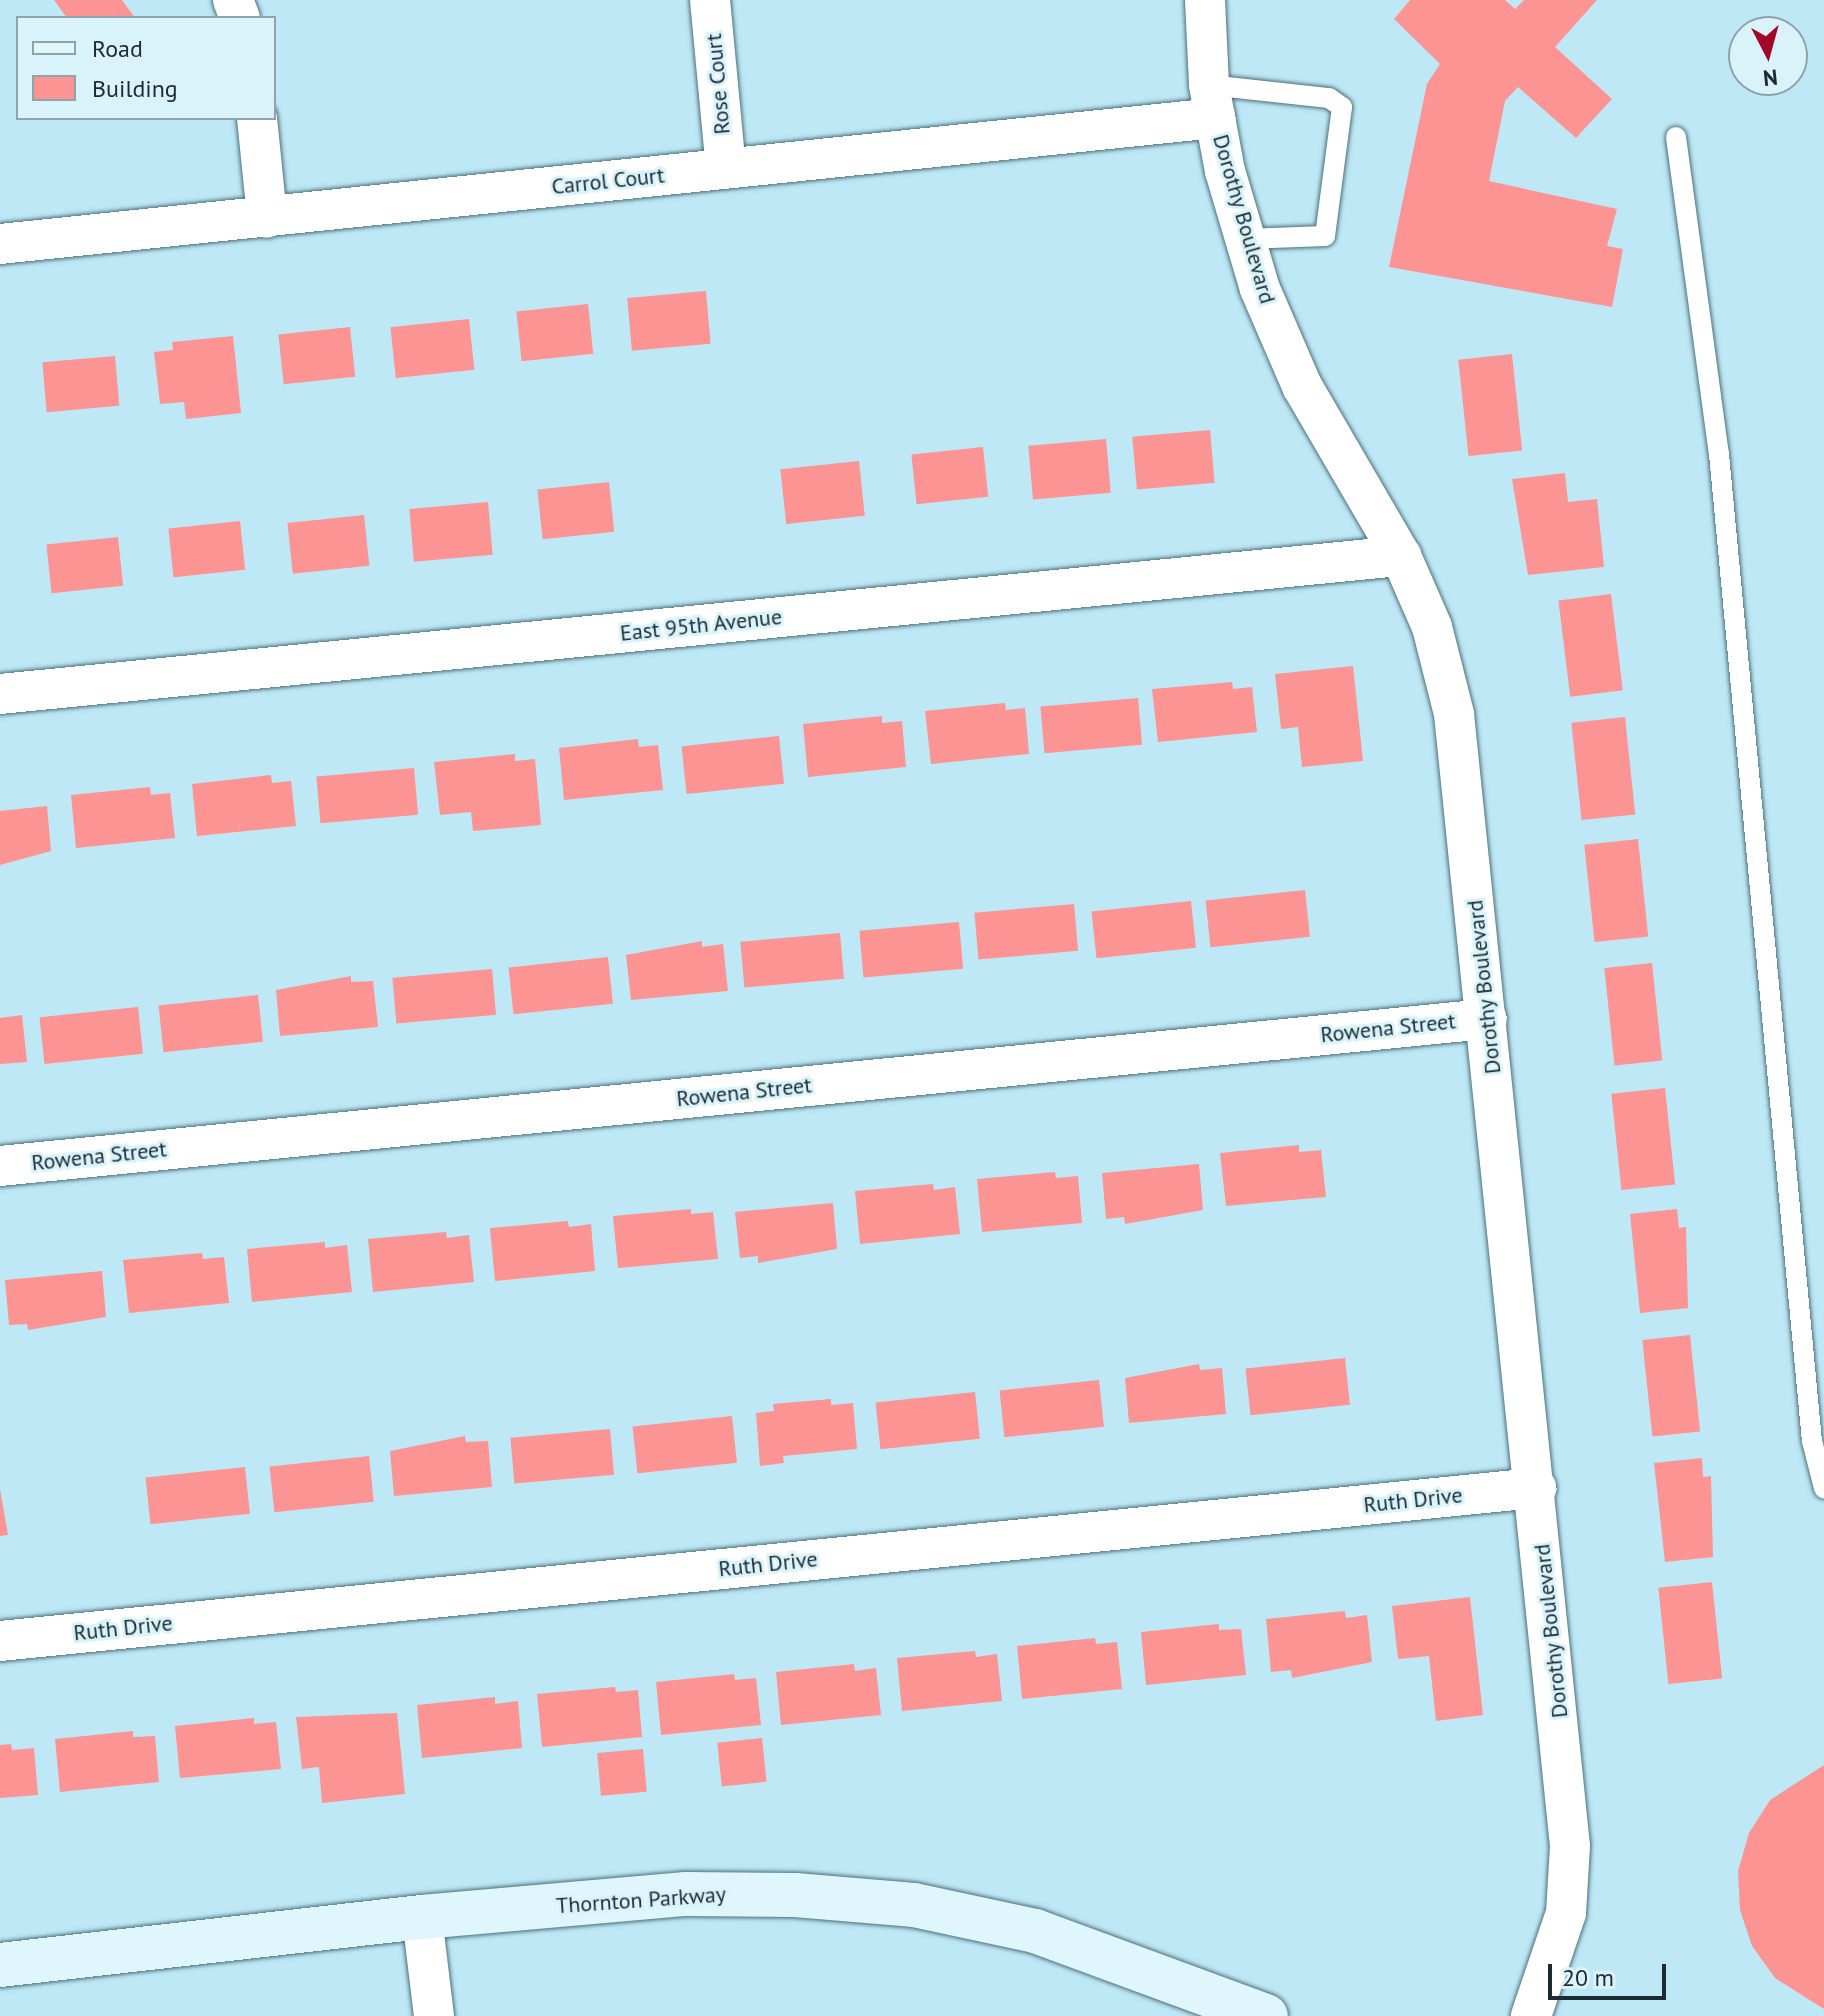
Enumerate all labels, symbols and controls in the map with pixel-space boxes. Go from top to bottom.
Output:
legend [16,16,276,120]
north arrow [1728,16,1808,96]
street label: Rose Court [700,32,736,136]
text: Road [92,33,143,64]
text: N [1762,63,1779,93]
text: Building [92,73,178,104]
street label: Dorothy Boulevard [1207,131,1281,307]
street label: Carrol Court [550,162,666,200]
street label: East 95th Avenue [618,603,784,647]
street label: Dorothy Boulevard [1462,898,1506,1076]
street label: Rowena Street [1319,1008,1457,1048]
street label: Rowena Street [675,1072,813,1112]
street label: Rowena Street [30,1136,168,1176]
street label: Ruth Drive [1362,1482,1464,1518]
street label: Dorothy Boulevard [1529,1542,1573,1720]
street label: Ruth Drive [717,1546,819,1582]
street label: Ruth Drive [72,1610,174,1646]
street label: Thornton Parkway [555,1881,727,1919]
scale bar [1552,1948,1670,1998]
text: 20 m [1562,1962,1614,1993]

